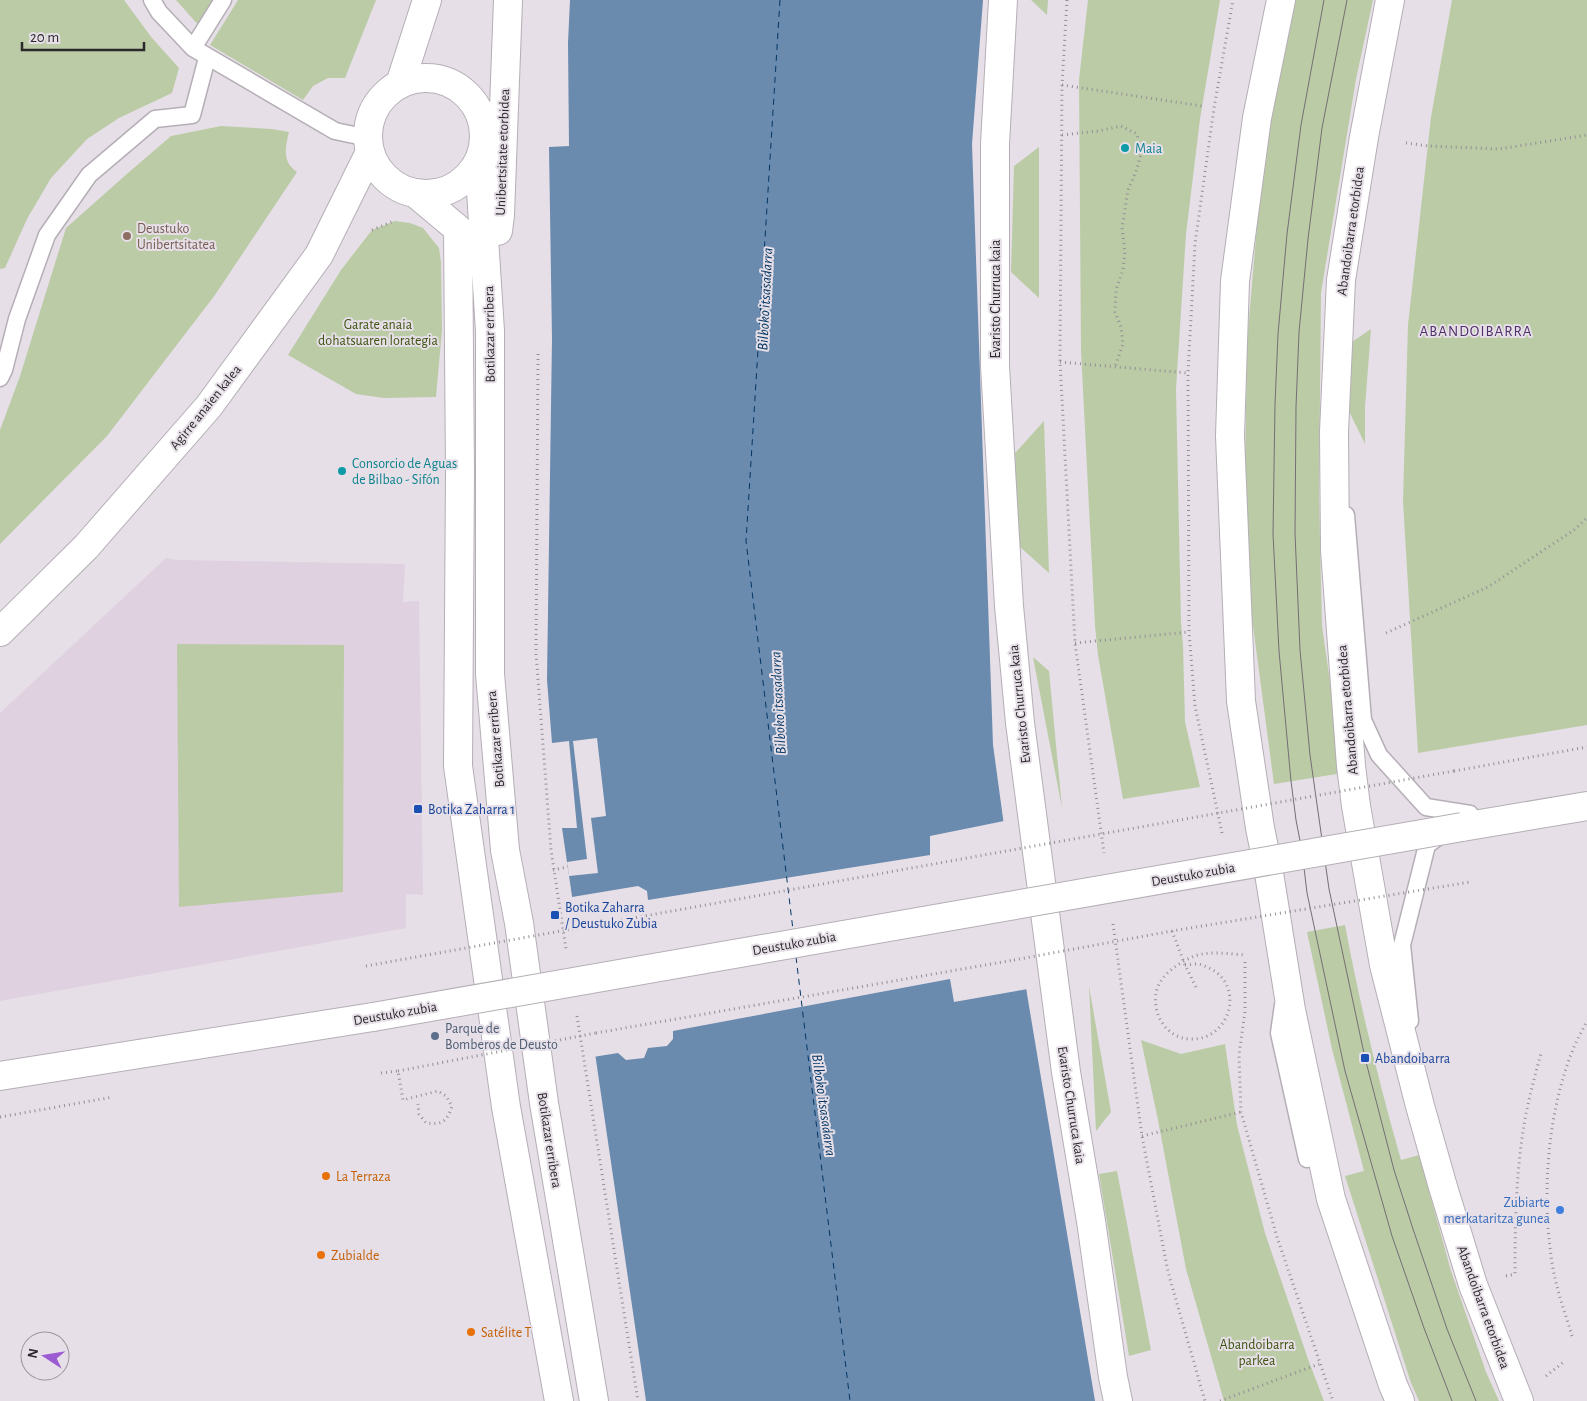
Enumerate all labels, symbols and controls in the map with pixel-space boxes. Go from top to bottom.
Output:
scale bar [22,20,145,52]
text: 20 m [30,30,59,45]
street label: Unibertsitate etorbidea [494,88,512,216]
marker: Maia [1119,142,1131,154]
place label: Maia [1135,142,1163,156]
street label: Abandoibarra etorbidea [1335,165,1367,297]
place label: Deustuko Unibertsitatea [137,222,216,252]
marker: Deustuko Unibertsitatea [121,230,133,242]
street label: Evaristo Churruca kaia [989,239,1003,359]
water label: Bilboko itsasadarra [755,247,776,351]
street label: Botikazar erribera [482,285,498,383]
park label: Garate anaia dohatsuaren lorategia [318,318,438,348]
district label: ABANDOIBARRA [1420,324,1532,339]
street label: Agirre anaien kalea [167,362,244,453]
place label: Consorcio de Aguas de Bilbao - Sifón [352,457,457,487]
marker: Consorcio de Aguas de Bilbao - Sifón [336,465,348,477]
street label: Evaristo Churruca kaia [1007,643,1033,764]
street label: Abandoibarra etorbidea [1335,644,1361,775]
water label: Bilboko itsasadarra [768,651,789,755]
street label: Botikazar erribera [485,689,507,788]
marker: Botika Zaharra 1 [412,803,424,815]
place label: Botika Zaharra 1 [428,803,515,817]
street label: Deustuko zubia [1150,861,1237,889]
place label: Botika Zaharra / Deustuko Zubia [565,901,658,931]
marker: Botika Zaharra / Deustuko Zubia [549,909,561,921]
street label: Deustuko zubia [751,930,838,958]
street label: Deustuko zubia [352,1000,439,1028]
place label: Parque de Bomberos de Deusto [445,1022,558,1052]
marker: Parque de Bomberos de Deusto [429,1030,441,1042]
street label: Evaristo Churruca kaia [1055,1045,1087,1166]
marker: Abandoibarra [1359,1052,1371,1064]
place label: Abandoibarra [1375,1052,1451,1066]
water label: Bilboko itsasadarra [809,1053,838,1157]
street label: Botikazar erribera [535,1091,564,1190]
marker: La Terraza [320,1170,332,1182]
place label: La Terraza [336,1170,391,1184]
place label: Zubiarte merkataritza gunea [1444,1196,1551,1226]
marker: Zubiarte merkataritza gunea [1554,1204,1566,1216]
street label: Abandoibarra etorbidea [1454,1244,1512,1371]
marker: Zubialde [315,1249,327,1261]
place label: Zubialde [331,1249,380,1263]
marker: Satélite T [465,1326,477,1338]
place label: Satélite T [481,1326,531,1340]
north arrow [20,1331,70,1381]
park label: Abandoibarra parkea [1219,1338,1295,1368]
text: N [25,1347,41,1360]

